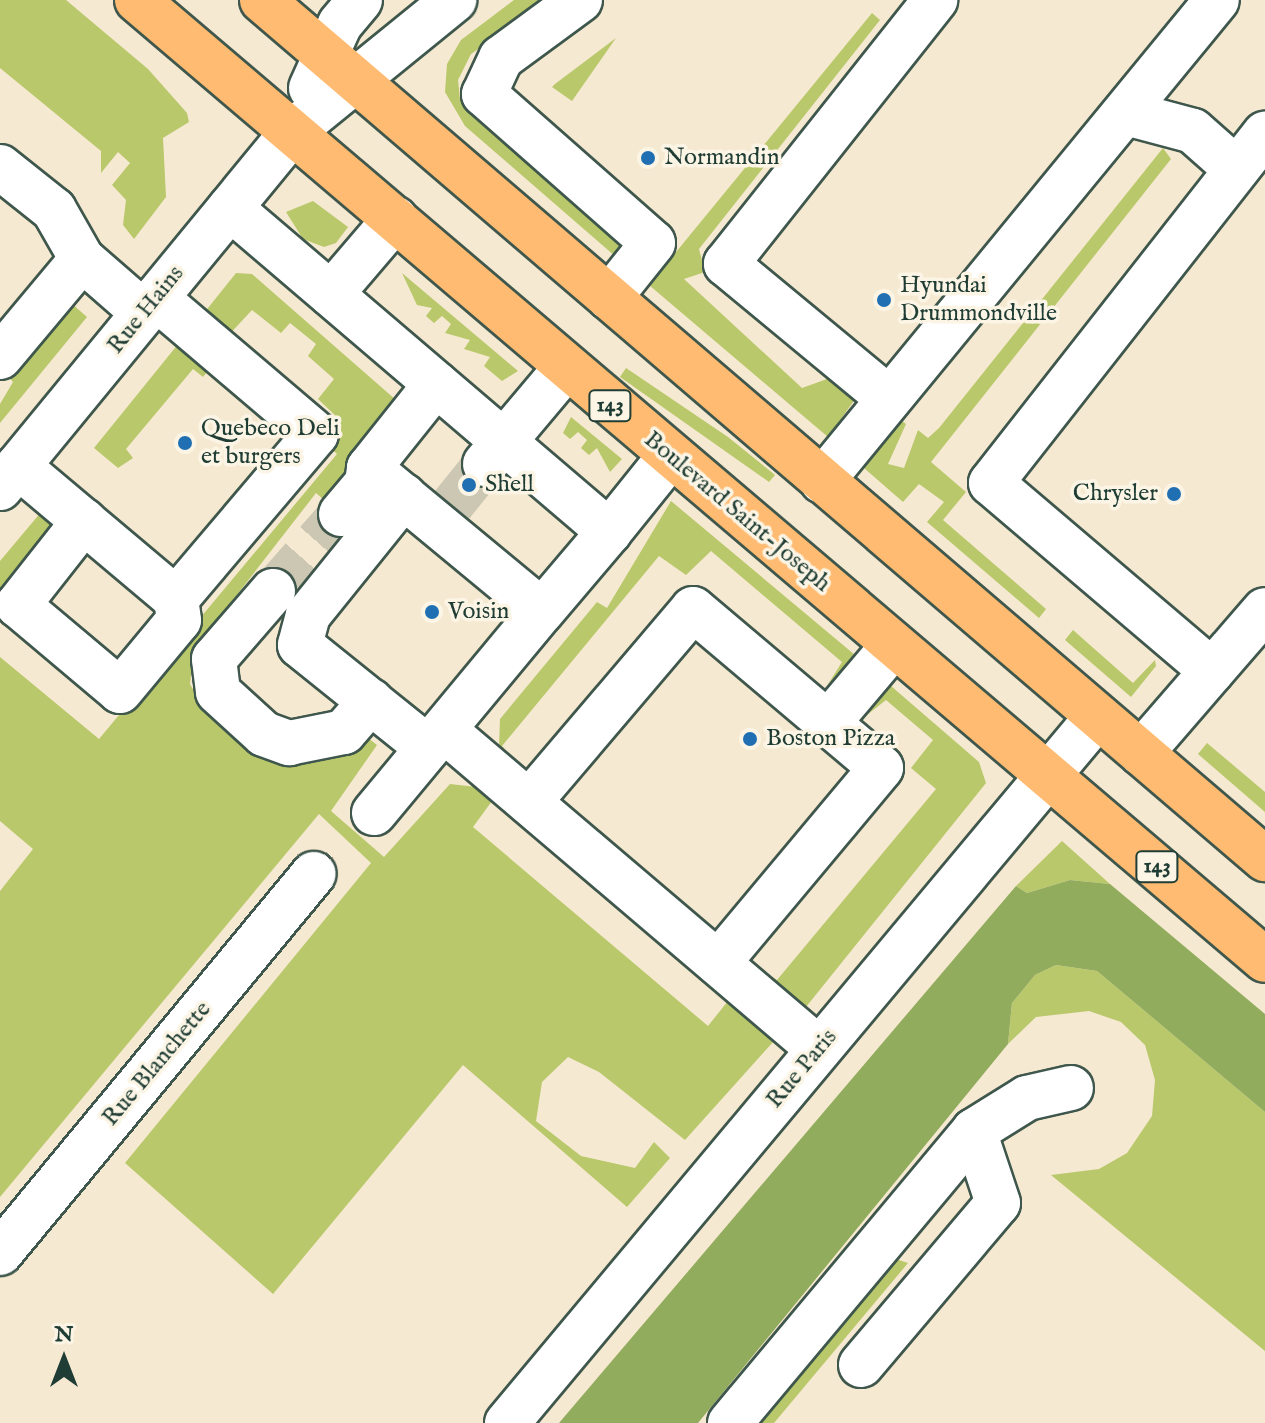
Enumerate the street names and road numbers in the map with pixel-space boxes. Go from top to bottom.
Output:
street label: Rue Hains [102,260,190,360]
road number: 143 [588,388,632,424]
street label: Boulevard Saint-Joseph [638,425,836,599]
road number: 143 [1135,849,1179,885]
street label: Rue Blanchette [96,996,218,1132]
street label: Rue Paris [761,1024,843,1114]

